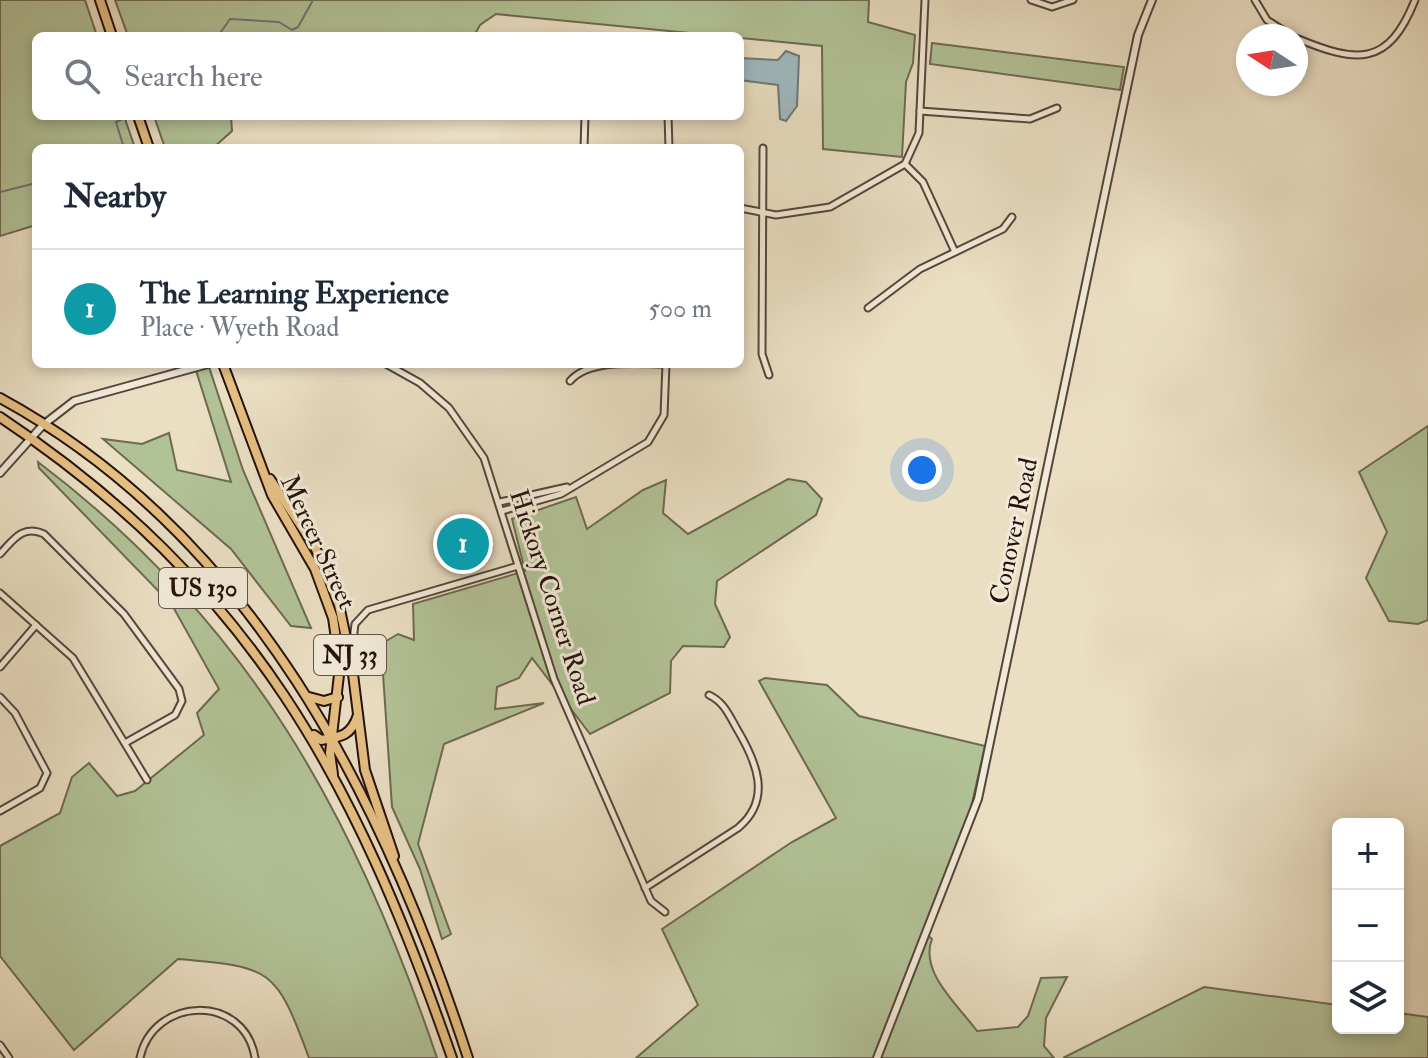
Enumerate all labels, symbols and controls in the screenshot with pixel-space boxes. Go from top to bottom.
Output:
north arrow [1236,24,1308,96]
search box [32,32,744,120]
icon: search [60,54,104,98]
text: Search here [124,58,263,95]
text: Nearby [64,175,166,218]
text: The Learning Experience [140,275,449,312]
text: 1 [85,293,95,325]
text: 500 m [648,293,712,325]
text: Place · Wyeth Road [140,312,339,344]
your location [902,450,942,490]
street label: Conover Road [983,455,1045,607]
street label: Mercer Street [273,470,363,614]
street label: Hickory Corner Road [502,485,602,709]
pin: 1 [437,514,489,574]
road number: US 130 [159,568,247,608]
road number: NJ 33 [314,635,386,675]
map controls [1332,818,1404,1034]
button: + [1332,818,1404,890]
button: − [1332,890,1404,962]
button: layers [1332,962,1404,1034]

